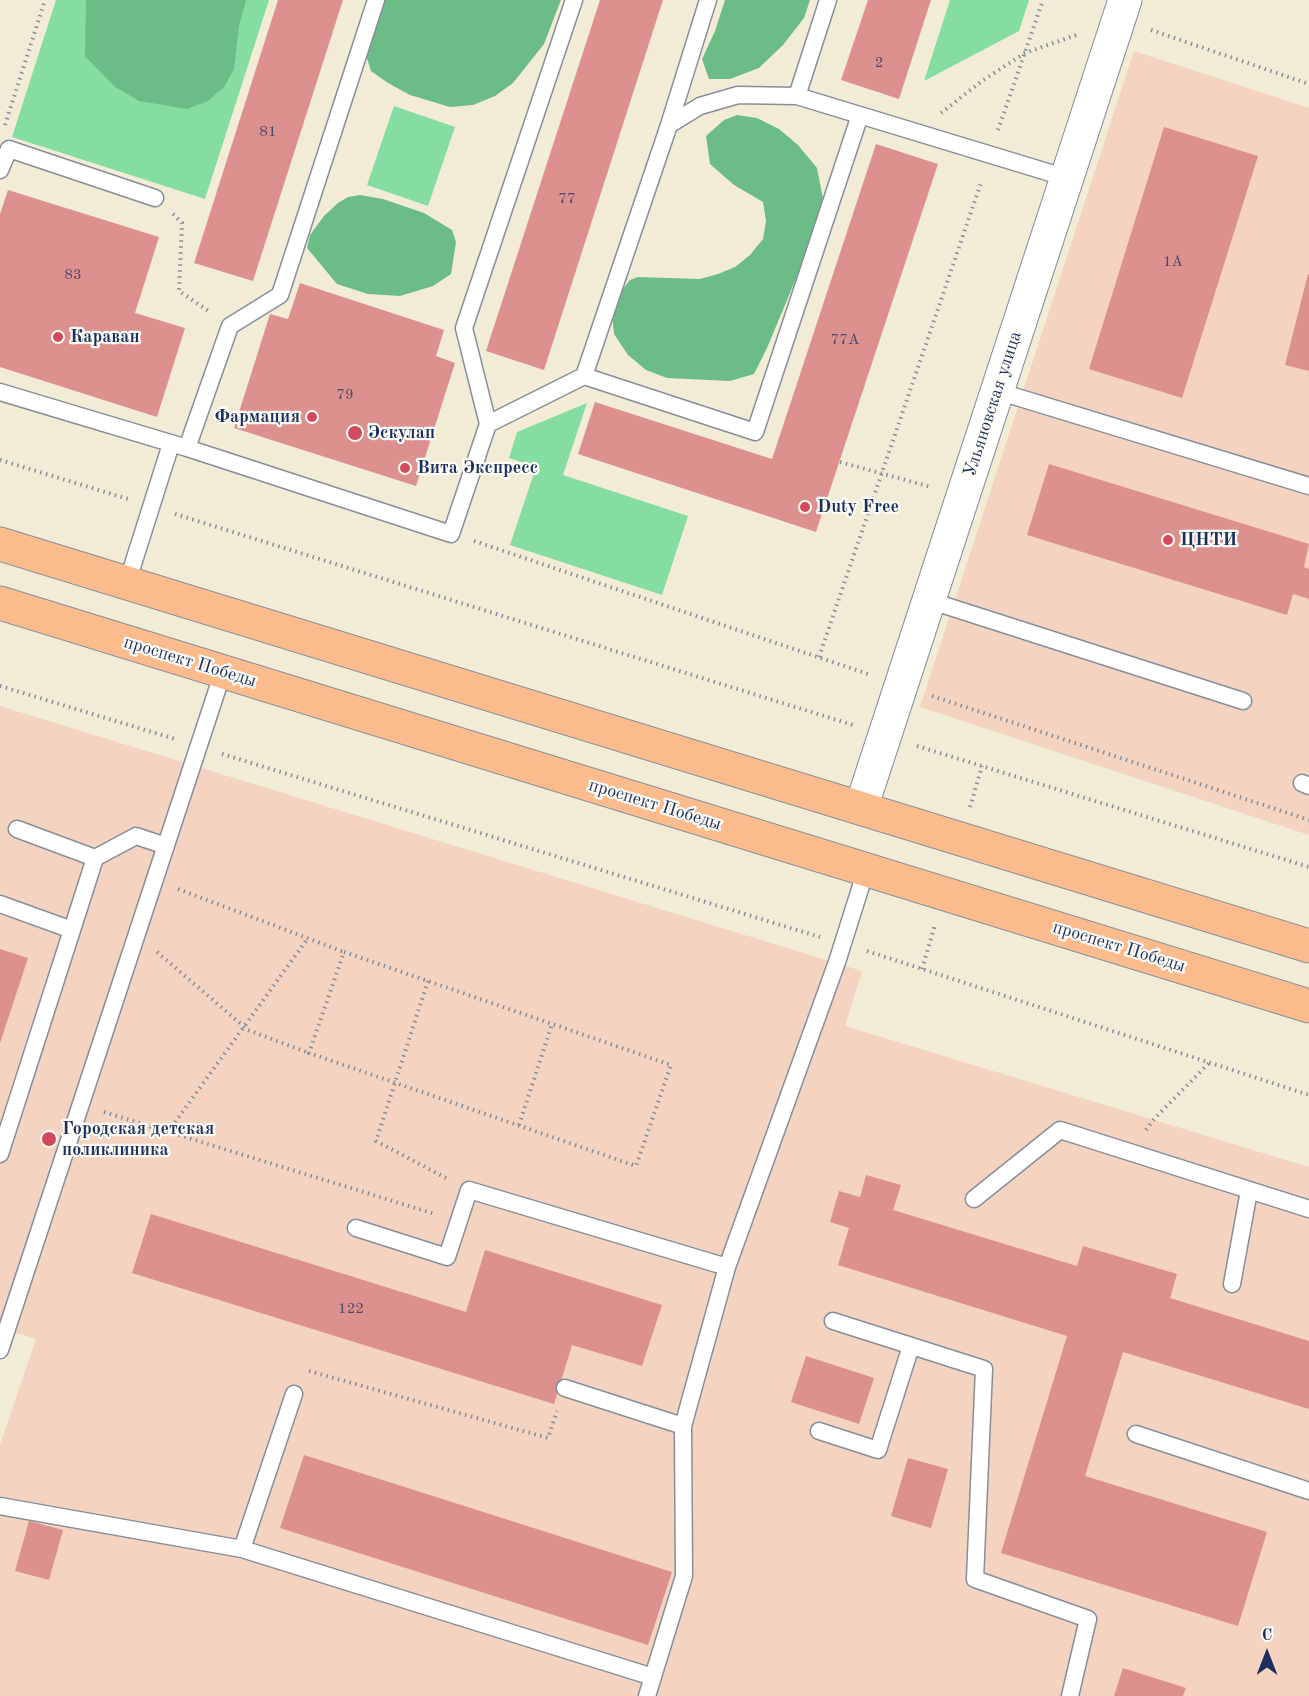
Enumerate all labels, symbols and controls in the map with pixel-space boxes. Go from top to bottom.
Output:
house number: 2 [875,54,883,72]
house number: 81 [259,123,277,141]
house number: 77 [558,190,576,208]
house number: 1А [1163,253,1183,271]
house number: 83 [64,266,82,284]
place label: Караван [70,326,140,348]
street label: Ульяновская улица [959,328,1027,480]
marker: Караван [51,330,65,344]
house number: 77А [831,331,859,349]
house number: 79 [336,386,354,404]
place label: Фармация [215,406,300,428]
marker: Фармация [305,410,319,424]
place label: Эскулап [368,422,435,444]
marker: Эскулап [346,424,364,442]
place label: Вита Экспресс [417,457,538,479]
marker: Вита Экспресс [398,461,412,475]
place label: Duty Free [817,496,899,518]
marker: Duty Free [798,500,812,514]
place label: ЦНТИ [1180,529,1237,551]
marker: ЦНТИ [1161,533,1175,547]
street label: проспект Победы [121,632,259,692]
street label: проспект Победы [586,775,724,835]
street label: проспект Победы [1050,917,1188,977]
place label: Городская детская поликлиника [62,1118,214,1160]
marker: Городская детская поликлиника [40,1130,58,1148]
house number: 122 [338,1300,364,1318]
north arrow [1237,1624,1297,1684]
text: С [1262,1628,1272,1644]

